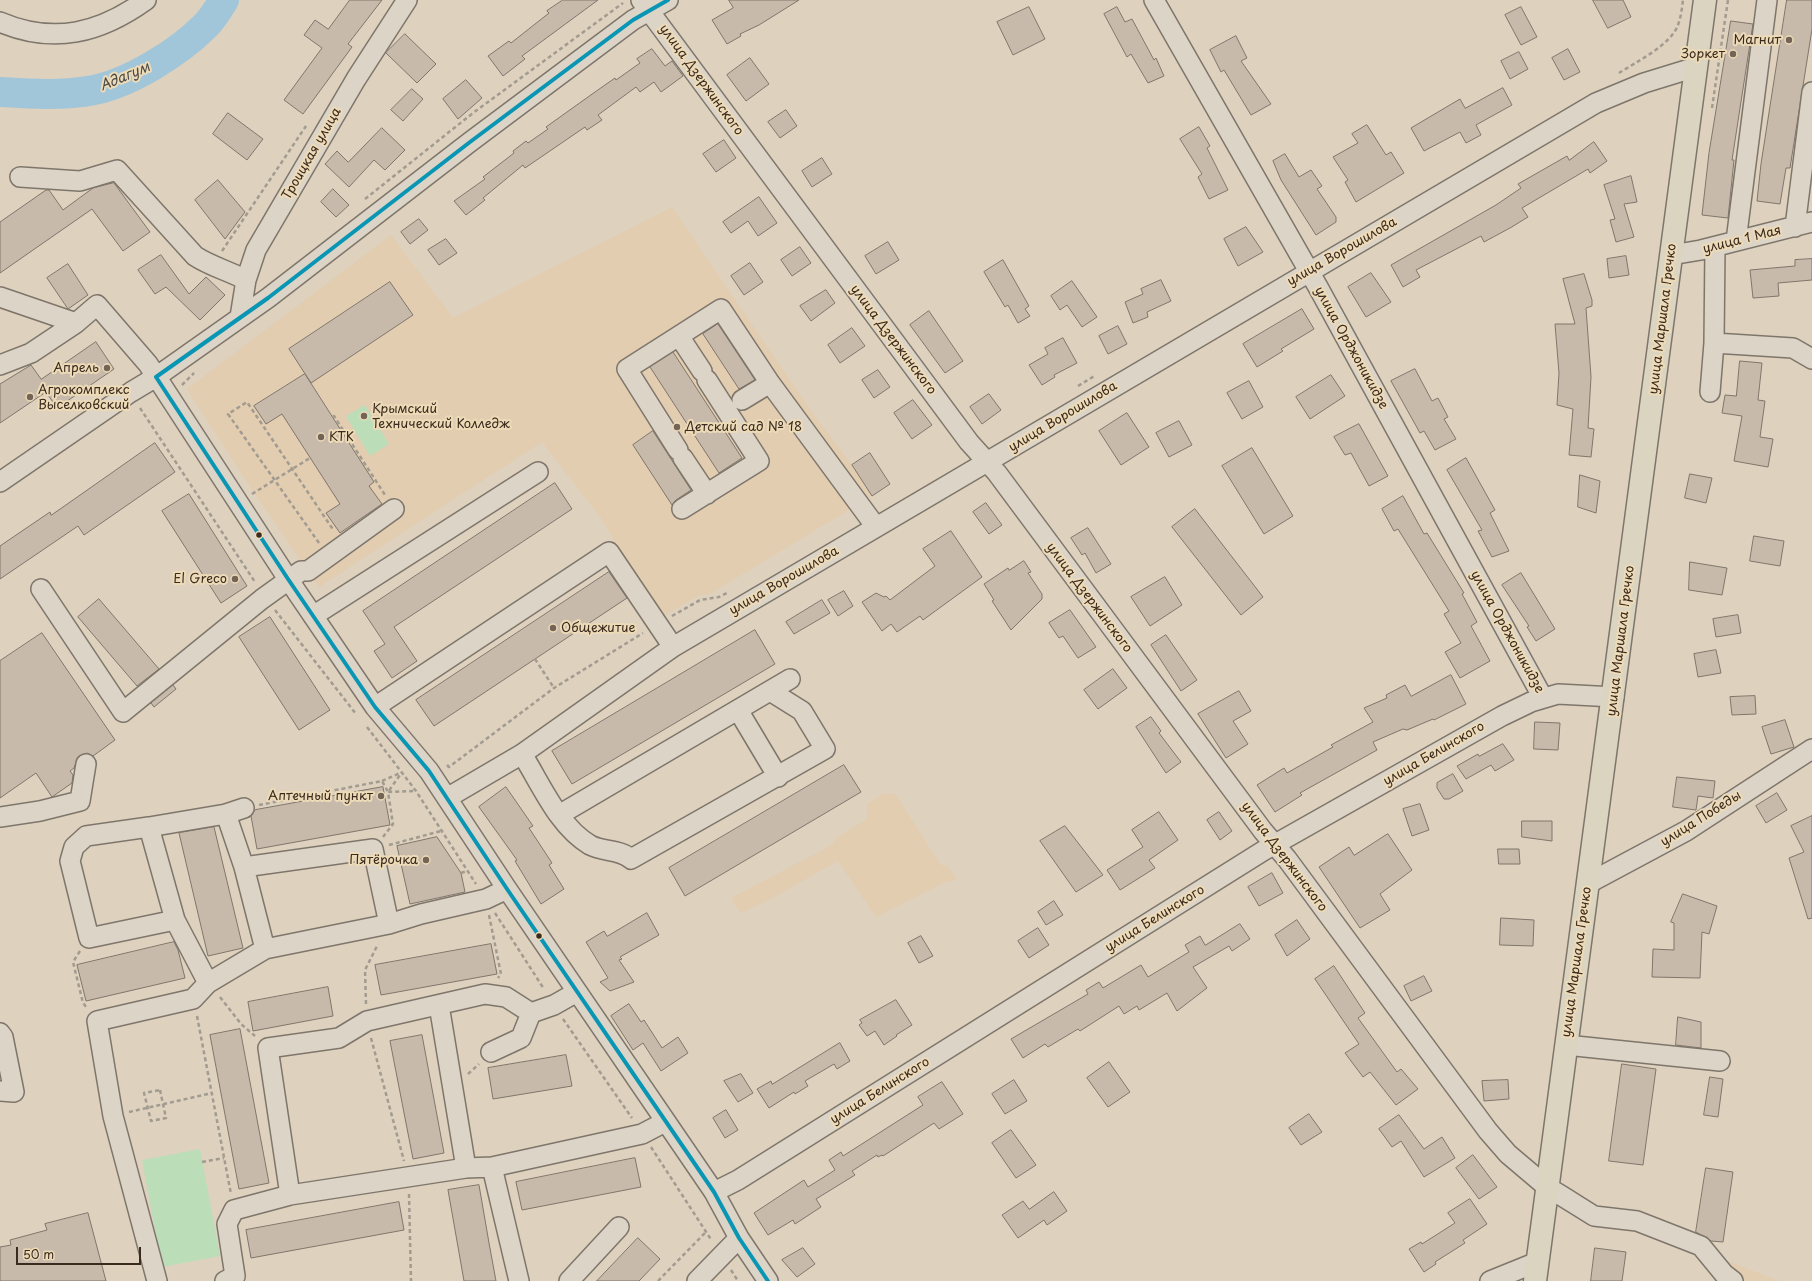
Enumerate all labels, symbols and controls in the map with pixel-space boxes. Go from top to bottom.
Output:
street label: улица Дзержинского [655,21,747,139]
place label: Магнит [1733,32,1781,48]
marker: Магнит [1784,35,1794,45]
place label: Зоркет [1681,46,1725,62]
marker: Зоркет [1728,49,1738,59]
water label: Адагум [97,59,153,95]
street label: Троицкая улица [279,105,345,203]
street label: улица Ворошилова [1284,214,1400,290]
street label: улица 1 Мая [1701,223,1783,257]
street label: улица Маршала Гречко [1646,243,1680,395]
street label: улица Дзержинского [847,282,939,398]
street label: улица Орджоникидзе [1311,284,1391,412]
place label: Апрель [53,360,99,376]
marker: Апрель [102,363,112,373]
street label: улица Ворошилова [1006,378,1120,456]
place label: Агрокомплекс Выселковский [38,382,129,413]
marker: Агрокомплекс Выселковский [25,392,35,402]
place label: Крымский Технический Колледж [372,401,510,432]
marker: Крымский Технический Колледж [359,411,369,421]
place label: Детский сад № 18 [685,419,802,435]
marker: Детский сад № 18 [672,422,682,432]
place label: КТК [329,429,354,445]
marker: КТК [316,432,326,442]
unlabelled marker [254,530,264,540]
street label: улица Дзержинского [1043,540,1135,656]
street label: улица Ворошилова [726,543,842,619]
street label: улица Маршала Гречко [1604,565,1638,717]
street label: улица Орджоникидзе [1467,568,1547,696]
place label: El Greco [173,571,227,587]
marker: El Greco [230,574,240,584]
place label: Общежитие [561,620,635,636]
marker: Общежитие [548,623,558,633]
street label: улица Белинского [1381,719,1487,789]
place label: Аптечный пункт [268,788,373,804]
street label: улица Победы [1658,788,1744,850]
marker: Аптечный пункт [376,791,386,801]
street label: улица Дзержинского [1238,799,1330,915]
place label: Пятёрочка [349,852,418,868]
marker: Пятёрочка [421,855,431,865]
street label: улица Белинского [1102,882,1208,956]
street label: улица Маршала Гречко [1559,886,1595,1038]
unlabelled marker [534,931,544,941]
street label: улица Белинского [827,1054,933,1128]
scale bar [18,1239,143,1265]
text: 50 m [23,1245,54,1263]

